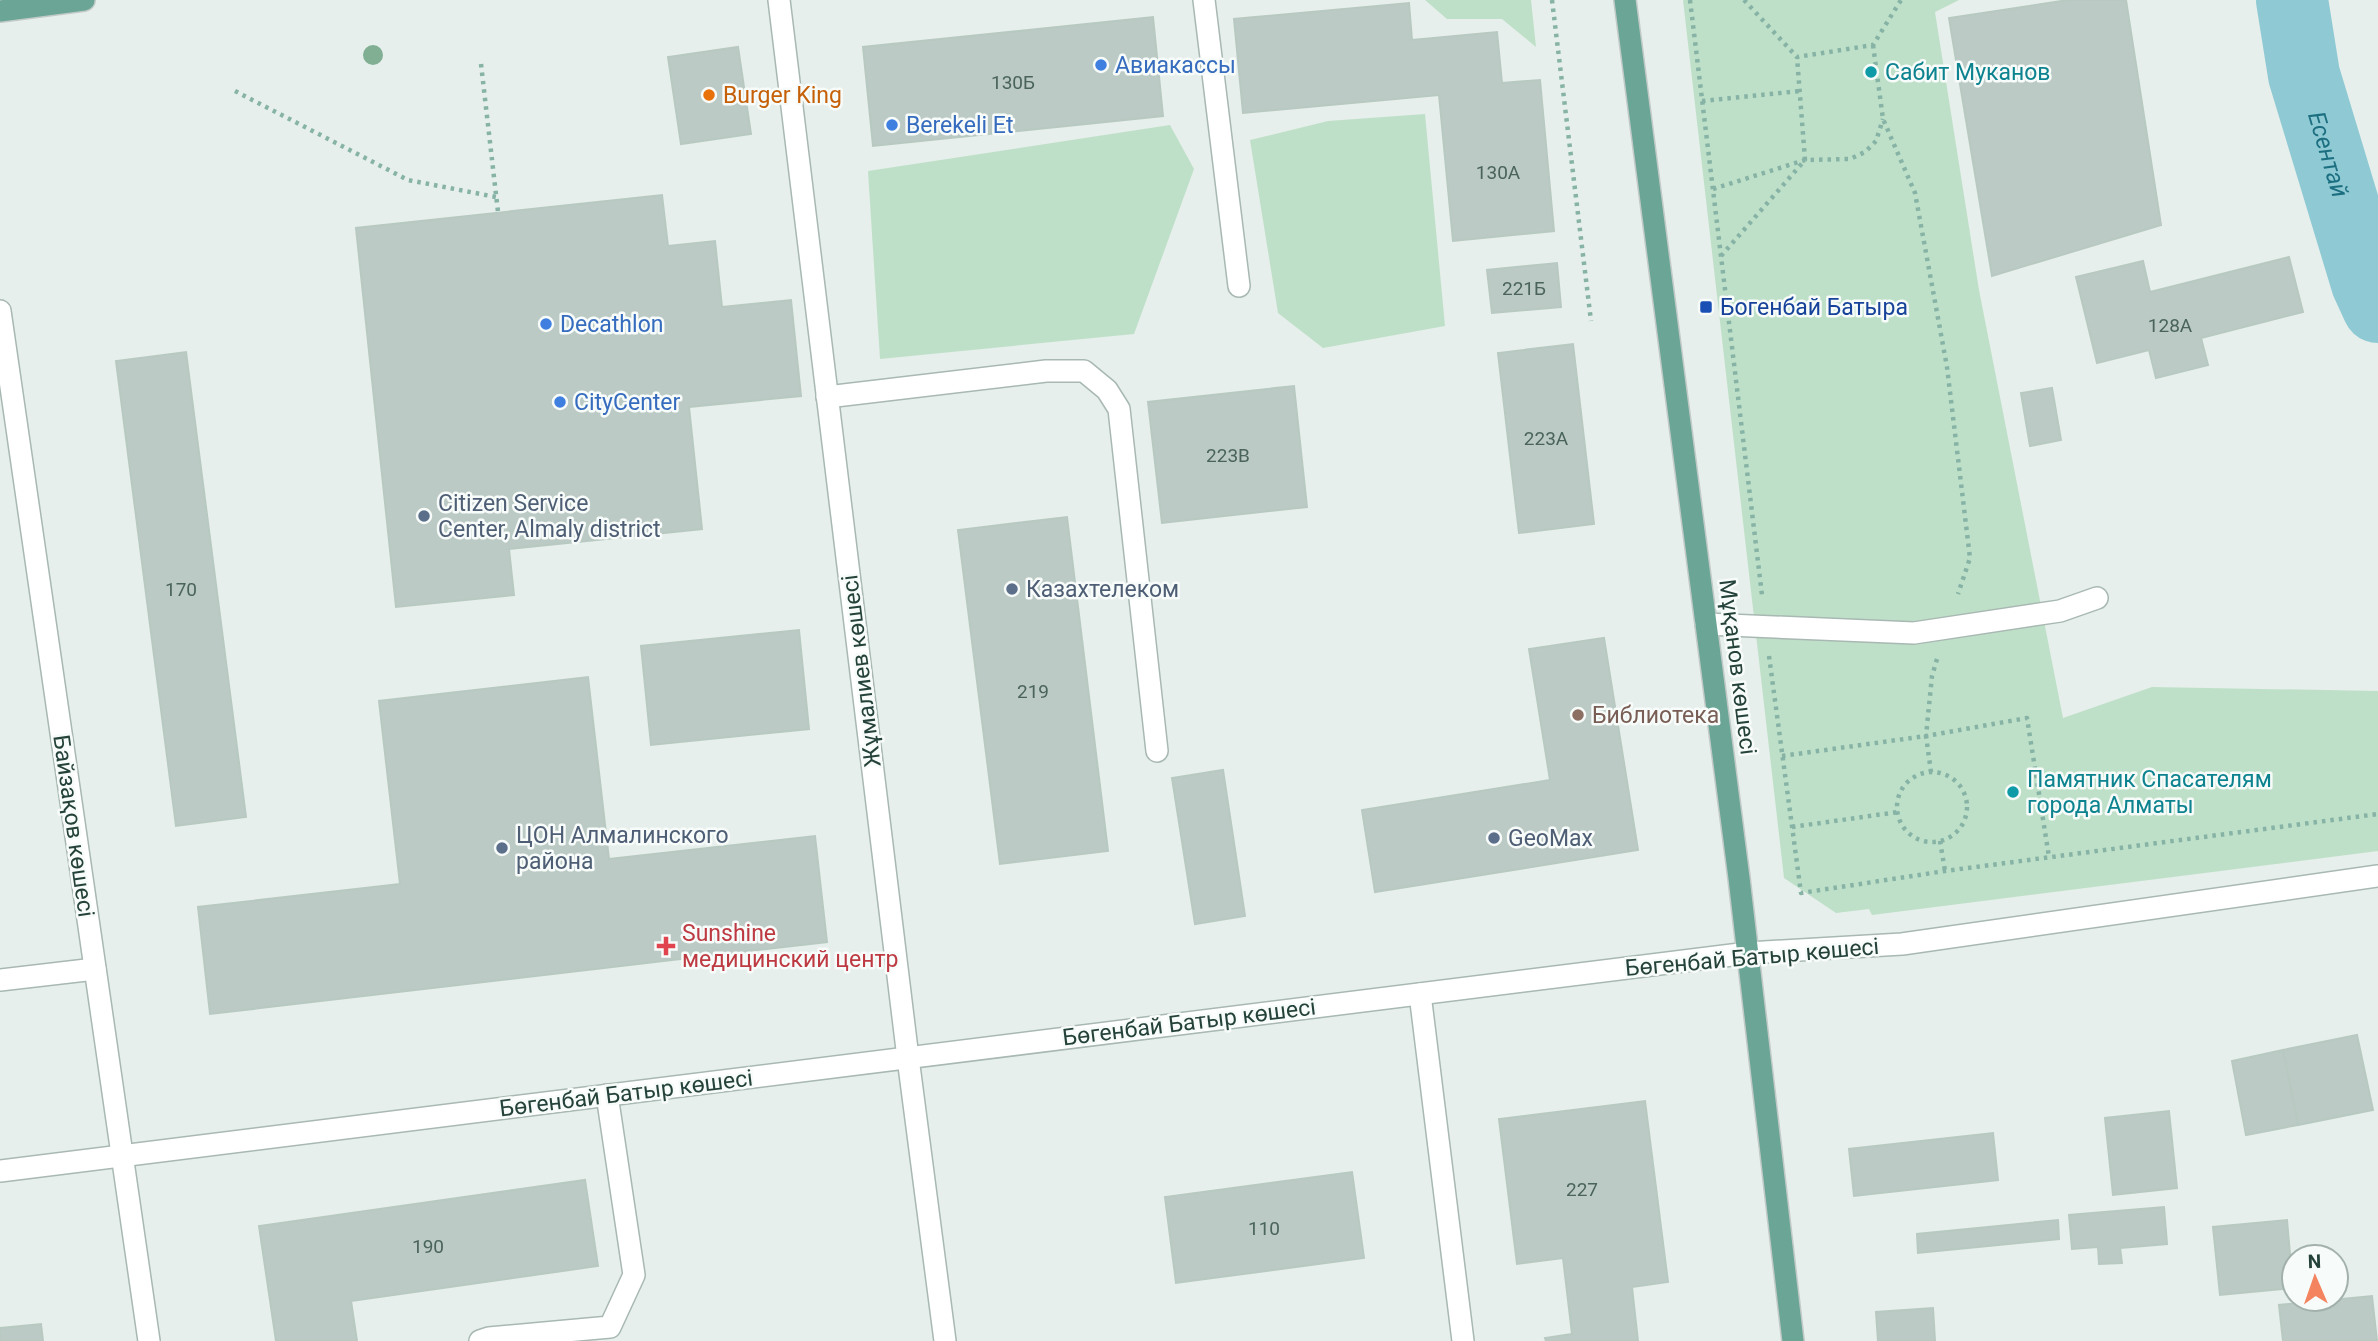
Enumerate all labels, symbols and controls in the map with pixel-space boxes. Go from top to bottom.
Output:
place label: Авиакассы [1115,52,1236,79]
marker: Авиакассы [1093,57,1109,73]
place label: Сабит Муканов [1885,59,2051,86]
marker: Сабит Муканов [1863,64,1879,80]
house number: 130Б [991,71,1035,94]
place label: Burger King [723,82,842,109]
marker: Burger King [701,87,717,103]
water label: Есентай [2302,108,2354,201]
place label: Berekeli Et [906,112,1013,139]
marker: Berekeli Et [884,117,900,133]
house number: 130А [1476,161,1521,184]
house number: 221Б [1502,277,1546,300]
place label: Богенбай Батыра [1720,294,1908,321]
marker: Богенбай Батыра [1698,299,1714,315]
place label: Decathlon [560,311,663,338]
house number: 128А [2148,314,2193,337]
marker: Decathlon [538,316,554,332]
place label: CityCenter [574,389,681,416]
marker: CityCenter [552,394,568,410]
house number: 223А [1524,427,1569,450]
house number: 223В [1206,444,1250,467]
place label: Citizen Service Center, Almaly district [438,490,661,543]
marker: Citizen Service Center, Almaly district [416,508,432,524]
street label: Жұмалиев көшесі [836,573,887,769]
place label: Казахтелеком [1026,576,1179,603]
house number: 170 [165,578,197,601]
street label: Мұқанов көшесі [1713,578,1762,756]
marker: Казахтелеком [1004,581,1020,597]
house number: 219 [1017,680,1049,703]
place label: Библиотека [1592,702,1719,729]
marker: Библиотека [1570,707,1586,723]
street label: Байзақов көшесі [47,733,100,919]
place label: Памятник Спасателям города Алматы [2027,766,2272,819]
marker: Памятник Спасателям города Алматы [2005,784,2021,800]
place label: ЦОН Алмалинского района [516,822,729,875]
place label: GeoMax [1508,825,1593,852]
marker: GeoMax [1486,830,1502,846]
marker: ЦОН Алмалинского района [494,840,510,856]
place label: Sunshine медицинский центр [682,920,898,973]
street label: Бөгенбай Батыр көшесі [1624,933,1880,982]
marker: Sunshine медицинский центр [656,936,676,956]
street label: Бөгенбай Батыр көшесі [1061,994,1317,1051]
street label: Бөгенбай Батыр көшесі [498,1065,754,1122]
house number: 227 [1566,1178,1598,1201]
house number: 110 [1248,1217,1280,1240]
house number: 190 [412,1235,444,1258]
north arrow [2280,1243,2350,1313]
text: N [2307,1250,2322,1273]

